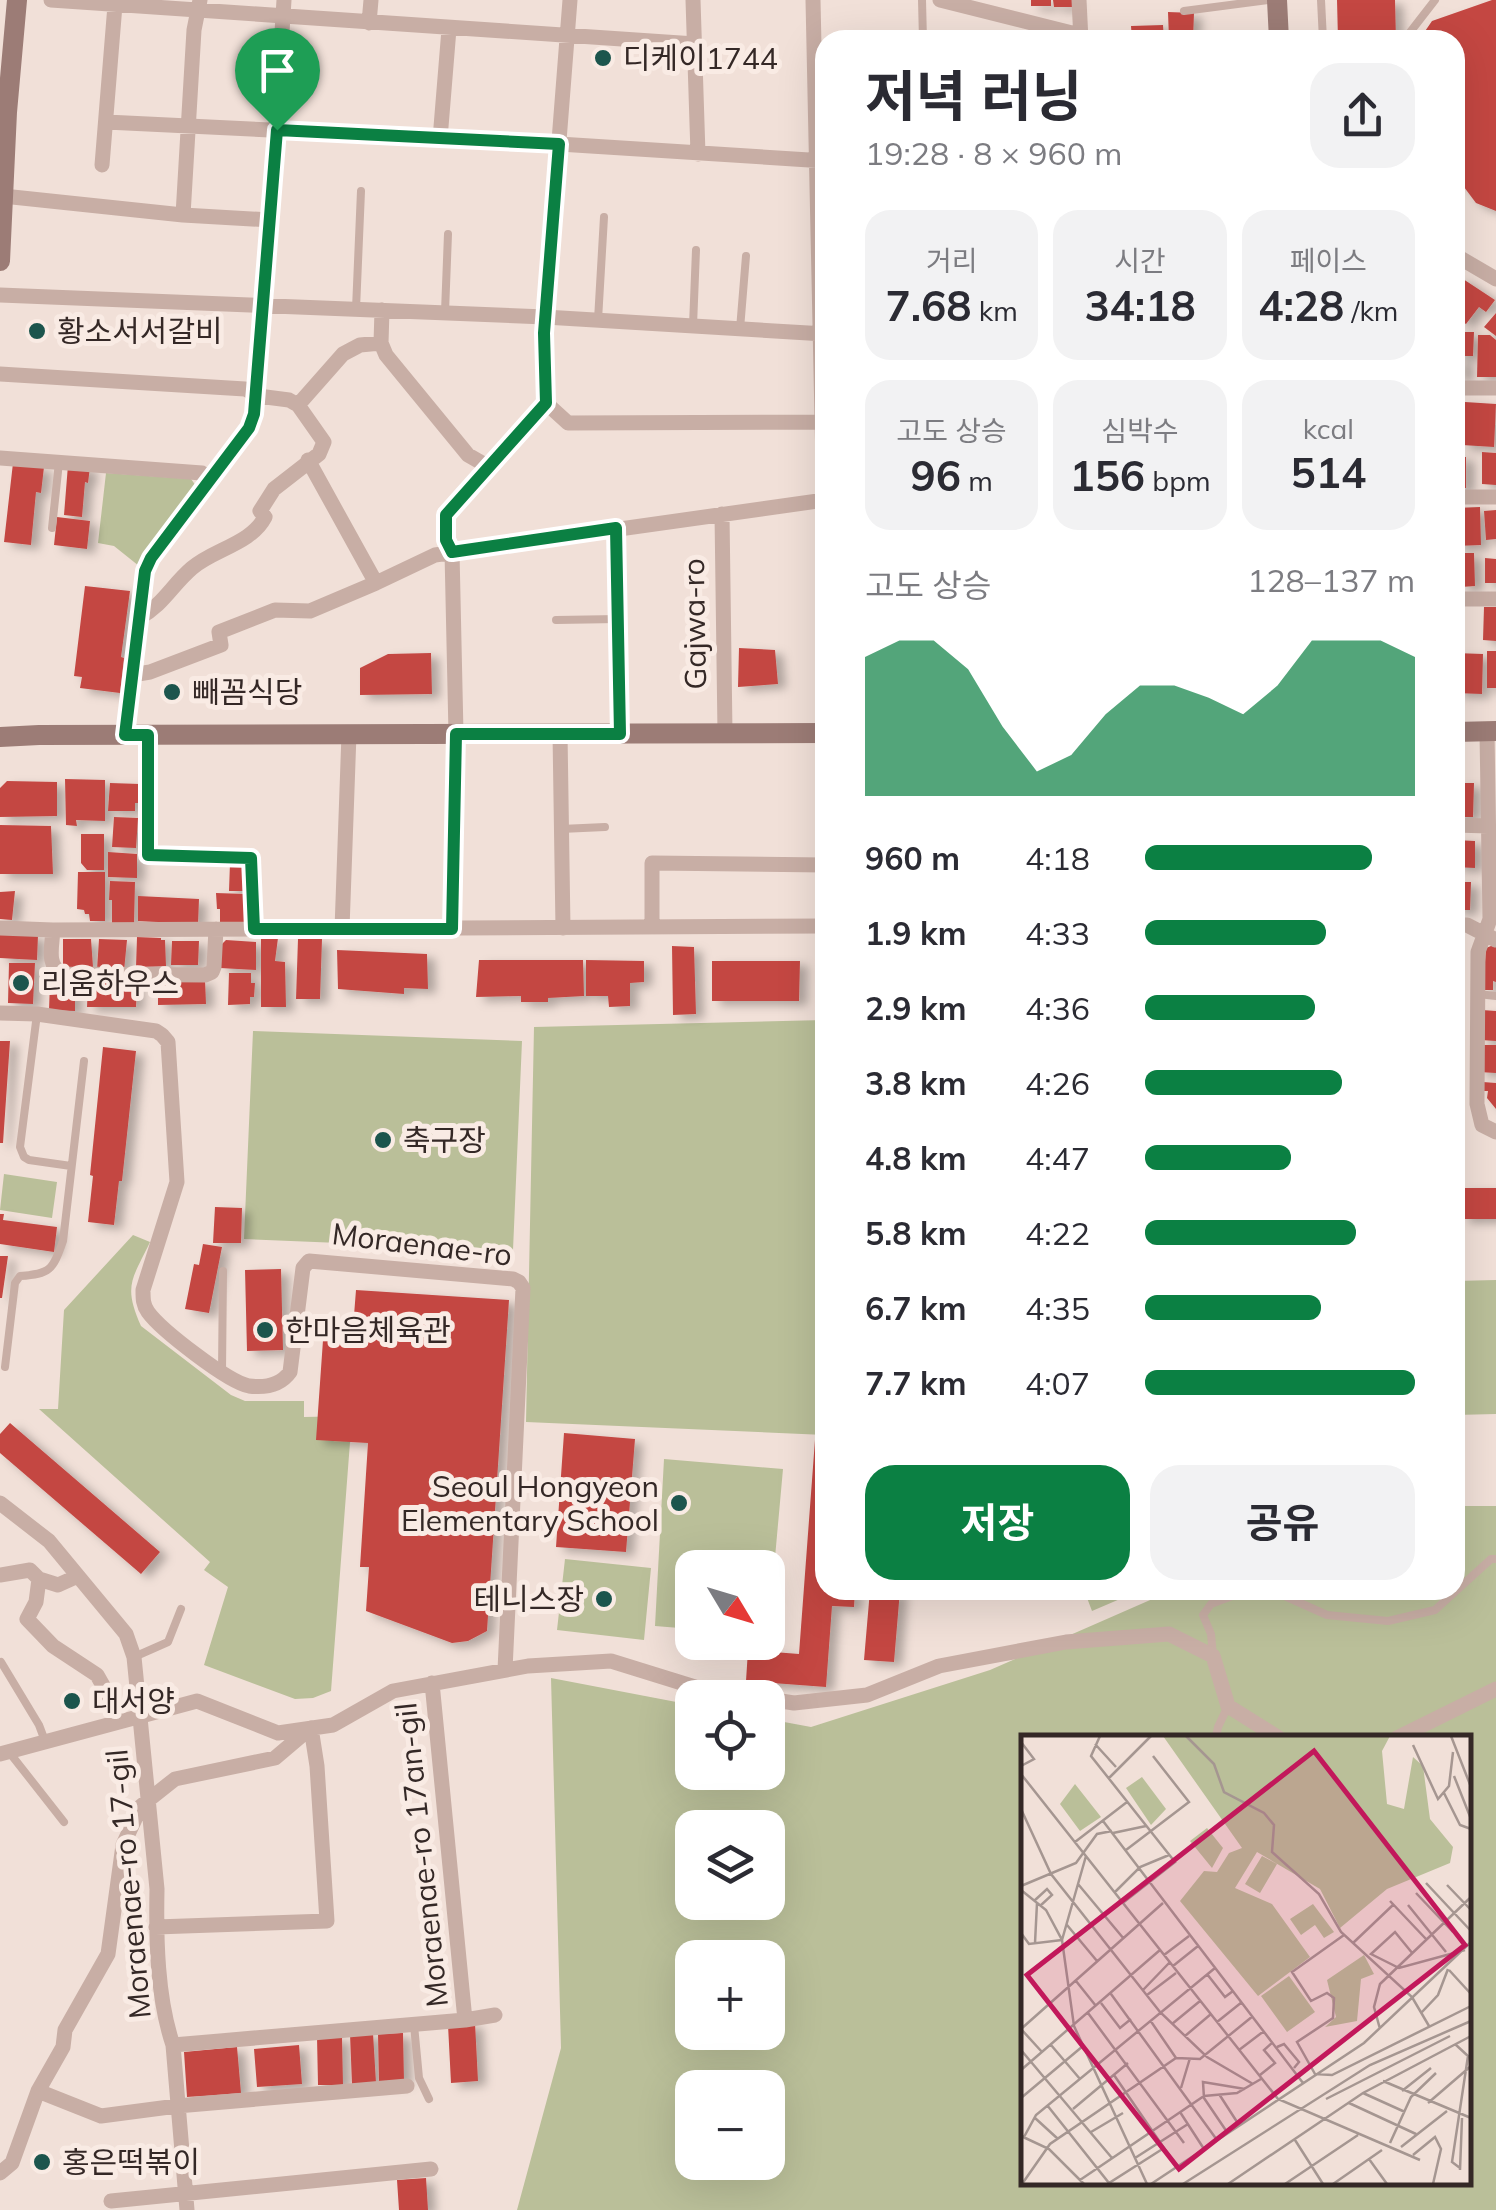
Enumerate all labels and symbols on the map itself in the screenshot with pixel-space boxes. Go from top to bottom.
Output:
pin [235,28,320,131]
place label: 디케이1744 [623,39,778,77]
marker: 디케이1744 [592,47,614,69]
place label: 황소서서갈비 [57,312,223,350]
marker: 황소서서갈비 [26,320,48,342]
street label: Gajwa-ro [674,558,714,690]
place label: 빼꼼식당 [192,673,302,711]
marker: 빼꼼식당 [161,681,183,703]
place label: 리움하우스 [41,964,179,1002]
marker: 리움하우스 [10,972,32,994]
place label: 축구장 [403,1121,486,1159]
marker: 축구장 [372,1129,394,1151]
street label: Moraenae-ro [330,1214,514,1274]
place label: 한마음체육관 [285,1311,451,1349]
marker: 한마음체육관 [254,1319,276,1341]
place label: Seoul Hongyeon Elementary School [401,1467,659,1539]
marker: Seoul Hongyeon Elementary School [668,1492,690,1514]
north arrow [675,1550,785,1660]
place label: 테니스장 [474,1580,584,1618]
marker: 테니스장 [593,1588,615,1610]
place label: 대서양 [92,1682,175,1720]
marker: 대서양 [61,1690,83,1712]
street label: Moraenae-ro 17an-gil [386,1701,456,2009]
inset map [1021,1735,1471,2185]
street label: Moraenae-ro 17-gil [97,1748,159,2020]
place label: 홍은떡볶이 [62,2143,200,2181]
marker: 홍은떡볶이 [31,2151,53,2173]

